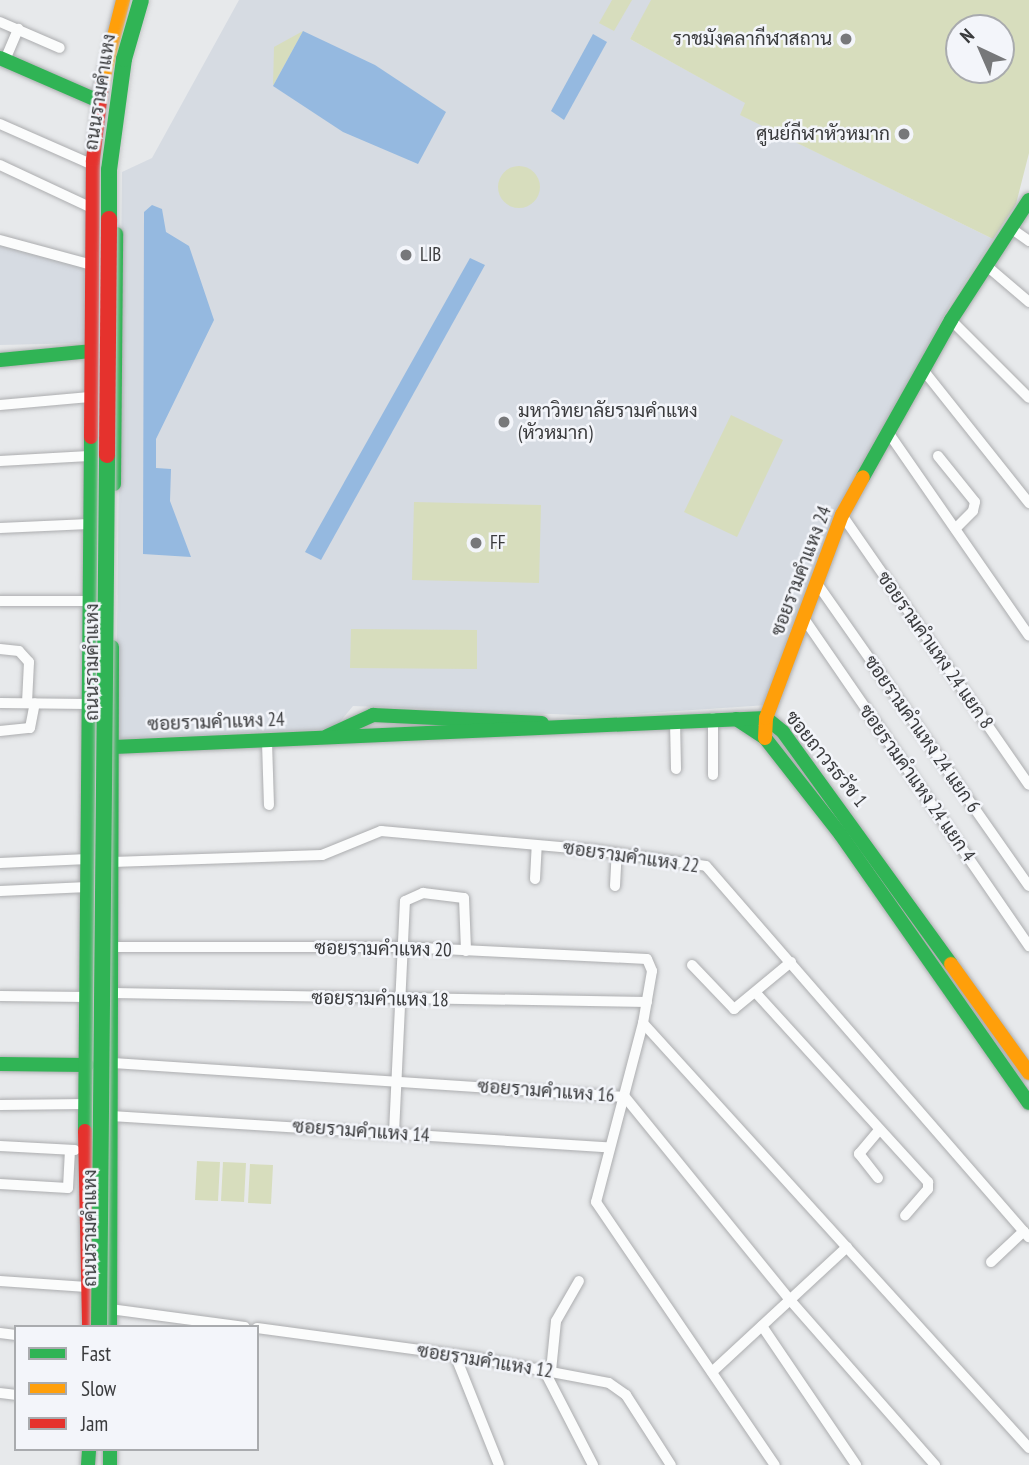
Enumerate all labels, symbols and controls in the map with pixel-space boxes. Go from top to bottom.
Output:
north arrow [945,14,1015,84]
text: N [955,23,979,48]
place label: ราชมังคลากีฬาสถาน [673,28,832,50]
marker: ราชมังคลากีฬาสถาน [838,31,854,47]
street label: ถนนรามคำแหง [80,32,120,152]
place label: ศูนย์กีฬาหัวหมาก [756,123,890,145]
marker: ศูนย์กีฬาหัวหมาก [896,126,912,142]
place label: LIB [420,244,441,266]
marker: LIB [398,247,414,263]
place label: มหาวิทยาลัยรามคำแหง (หัวหมาก) [518,400,698,444]
marker: มหาวิทยาลัยรามคำแหง (หัวหมาก) [496,414,512,430]
street label: ซอยรามคำแหง 24 [766,503,836,639]
place label: FF [490,532,506,554]
marker: FF [468,535,484,551]
street label: ซอยรามคำแหง 24 แยก 8 [872,567,998,733]
street label: ถนนรามคำแหง [81,603,103,721]
street label: ซอยรามคำแหง 24 แยก 6 [859,651,985,817]
street label: ซอยรามคำแหง 24 แยก 4 [854,700,980,866]
street label: ซอยถาวรธวัช 1 [780,706,872,812]
street label: ซอยรามคำแหง 24 [147,708,285,736]
street label: ซอยรามคำแหง 22 [561,836,701,878]
street label: ซอยรามคำแหง 20 [314,936,452,962]
street label: ซอยรามคำแหง 18 [311,986,449,1012]
street label: ซอยรามคำแหง 16 [477,1075,615,1107]
street label: ซอยรามคำแหง 14 [292,1115,430,1147]
street label: ถนนรามคำแหง [79,1169,101,1287]
legend [14,1325,259,1451]
street label: ซอยรามคำแหง 12 [415,1339,555,1383]
text: Fast [81,1340,111,1367]
text: Slow [81,1375,116,1402]
text: Jam [81,1410,108,1437]

